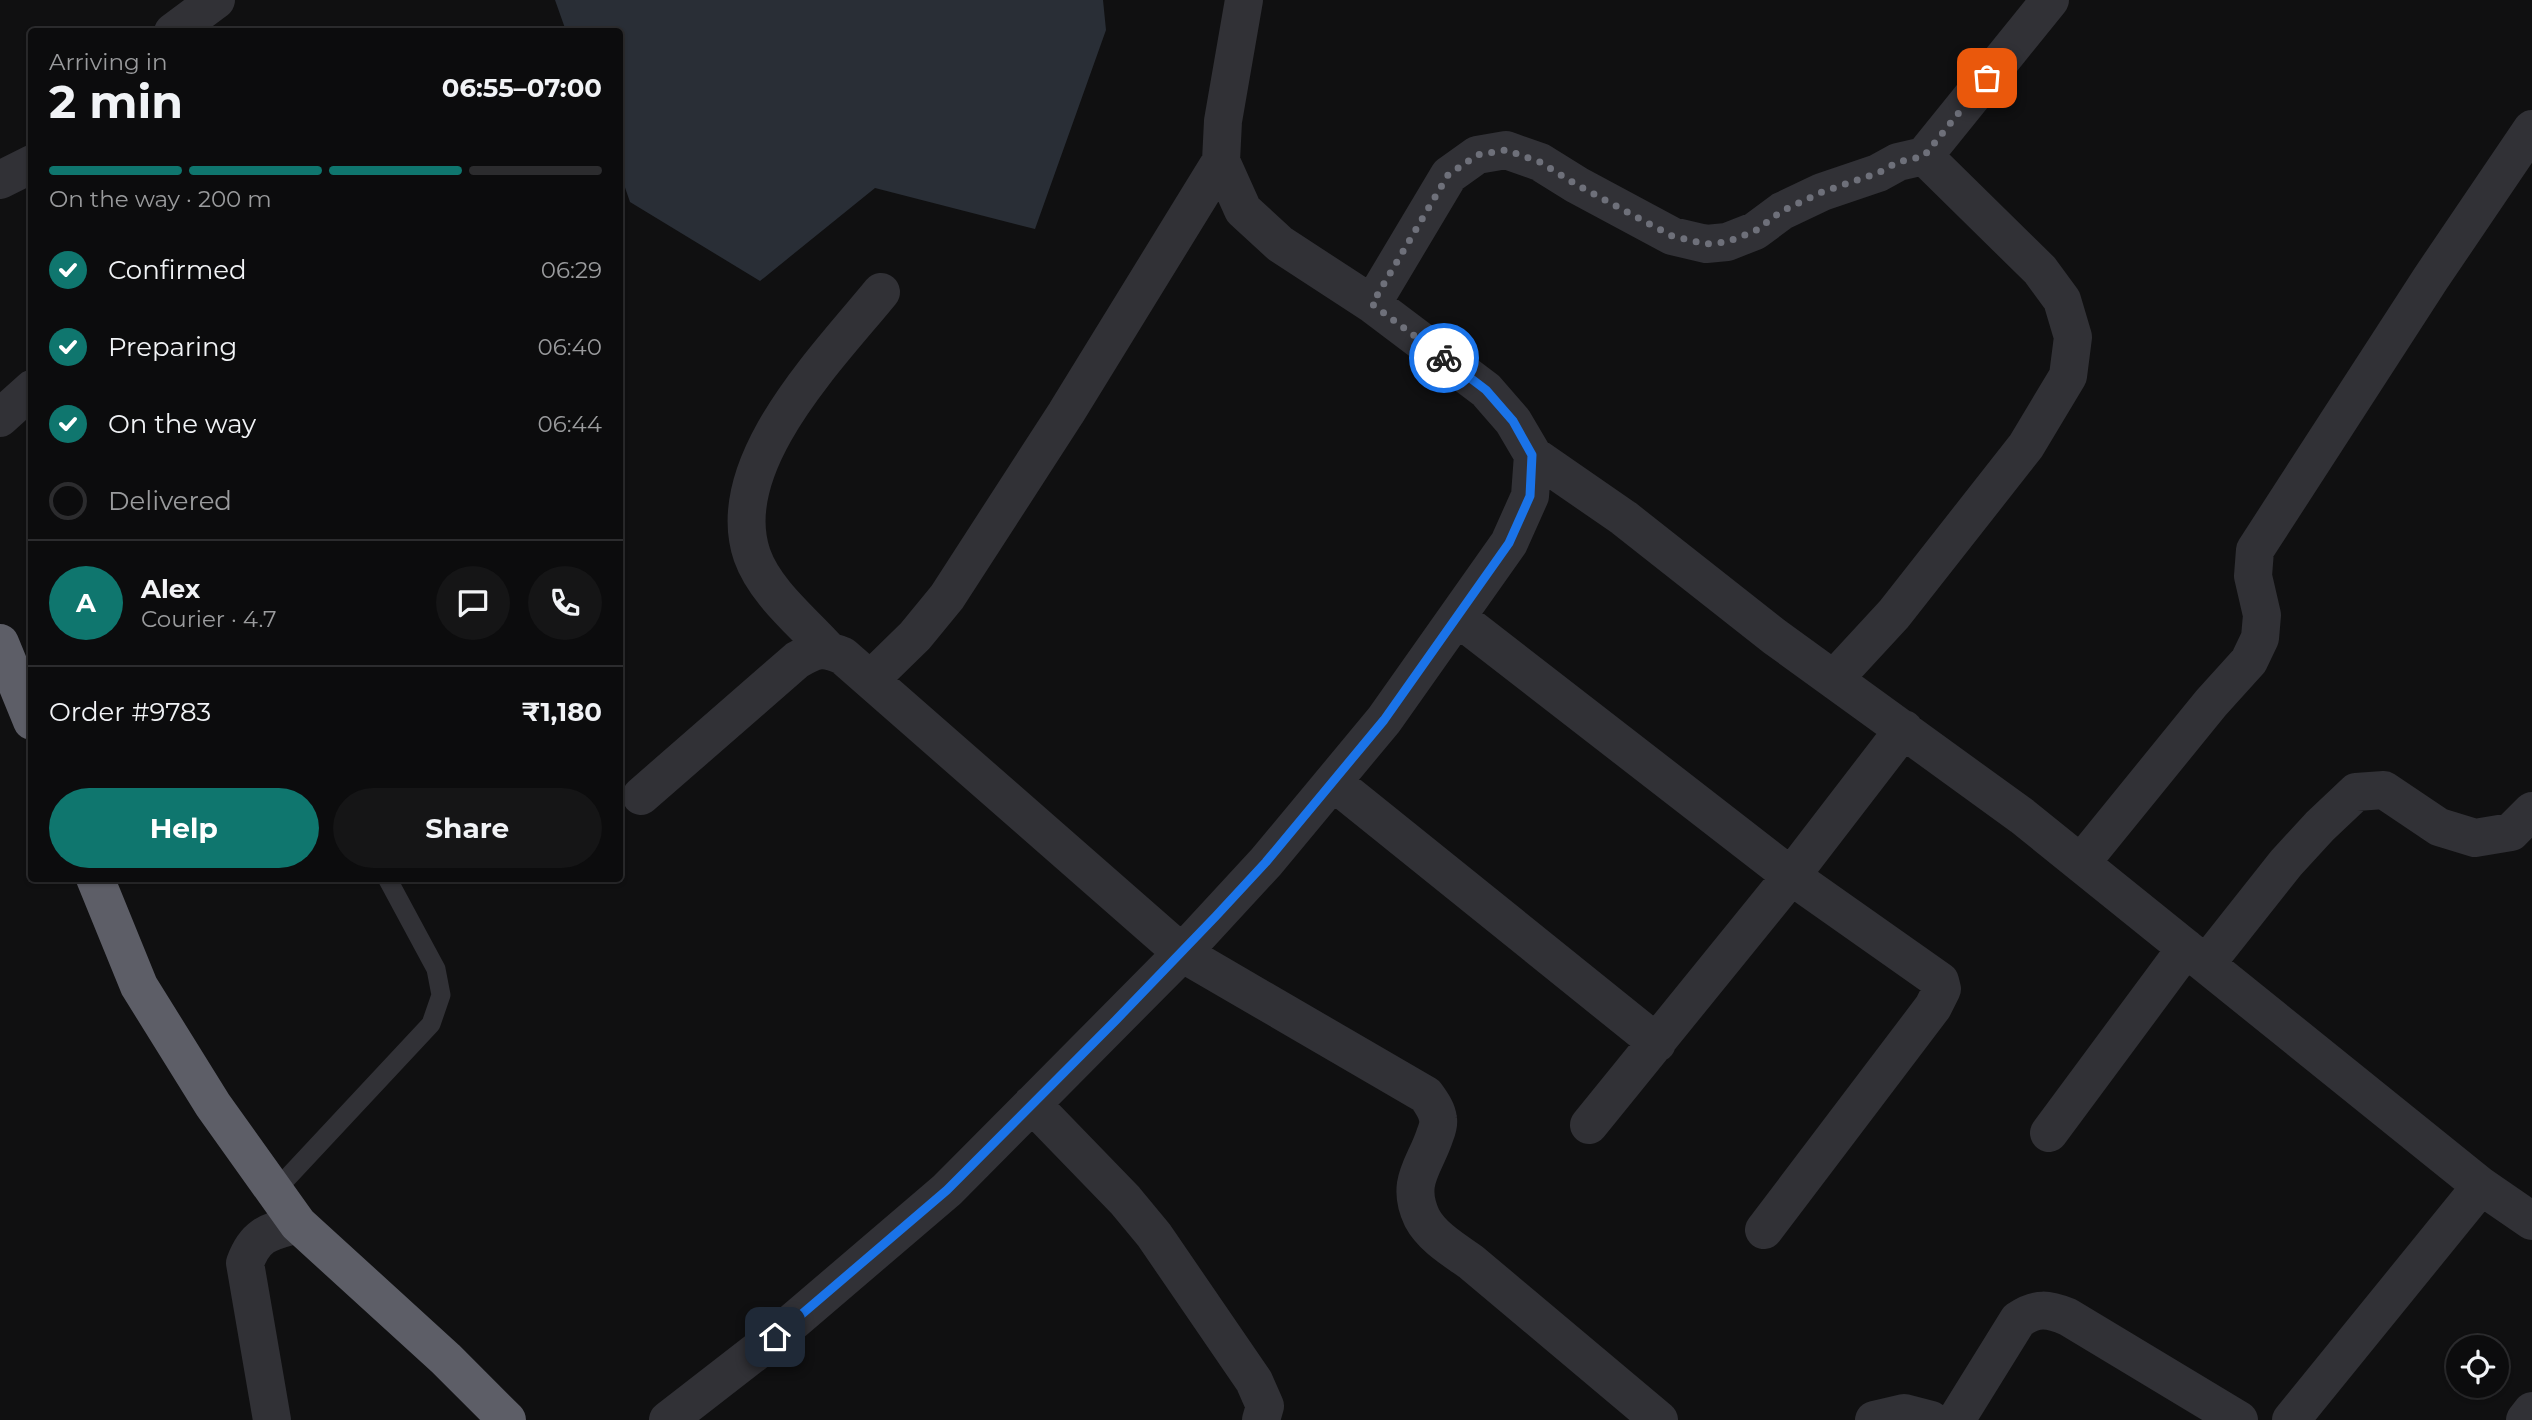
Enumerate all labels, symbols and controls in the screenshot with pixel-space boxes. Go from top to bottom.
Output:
text: Arriving in [49,48,168,76]
pin [1957,48,2017,108]
icon: bag [1968,59,2006,97]
text: 06:55–07:00 [442,72,602,104]
text: 2 min [49,73,183,130]
text: On the way · 200 m [49,185,272,213]
icon: check [49,251,87,289]
text: Confirmed [108,254,247,286]
text: 06:29 [541,256,602,284]
courier [1409,323,1479,393]
icon: check [49,328,87,366]
text: Preparing [108,331,237,363]
text: 06:40 [537,333,602,361]
icon: bike [1425,339,1463,377]
icon: check [49,405,87,443]
text: On the way [108,408,256,440]
text: 06:44 [537,410,602,438]
text: Delivered [108,485,232,517]
button: chat [436,566,510,640]
button: phone [528,566,602,640]
text: Alex [141,573,200,605]
text: A [76,587,96,619]
text: Courier · 4.7 [141,605,277,633]
text: Order #9783 [49,696,211,728]
text: ₹1,180 [521,696,602,728]
button: Help [49,788,319,868]
button: Share [333,788,602,868]
pin [745,1307,805,1367]
icon: home [756,1318,794,1356]
map controls [2446,1335,2509,1398]
button: locate [2446,1335,2509,1398]

